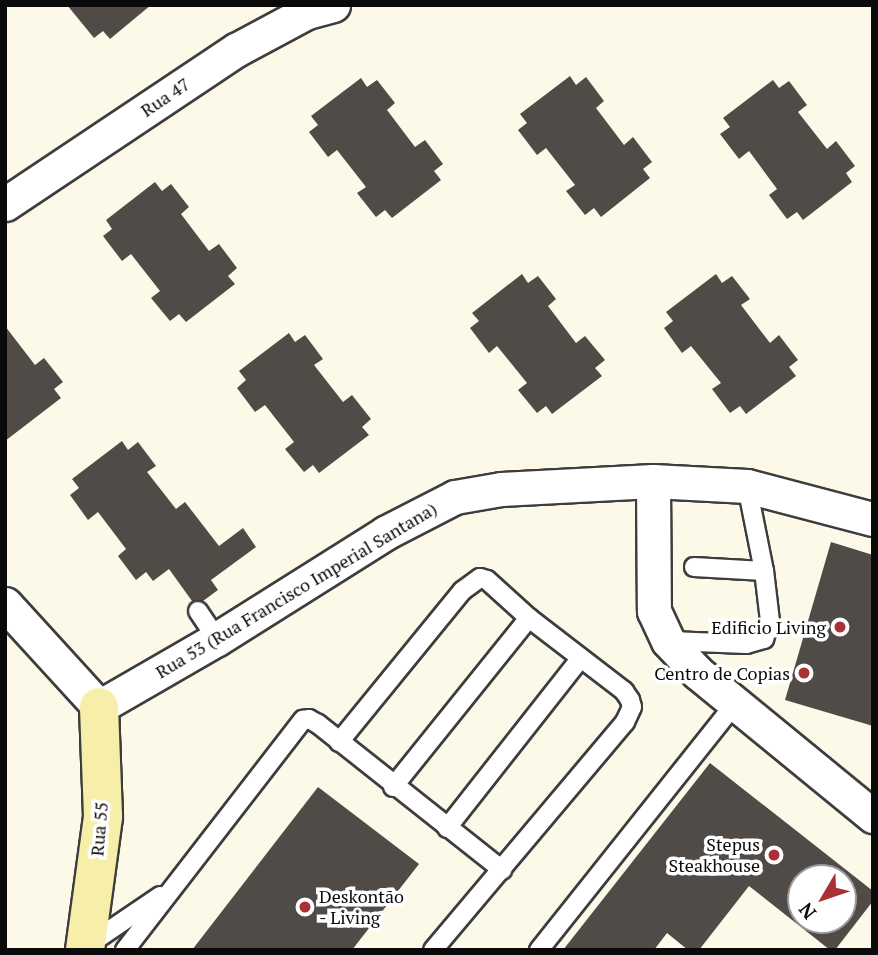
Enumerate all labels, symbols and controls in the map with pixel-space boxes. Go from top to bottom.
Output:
street label: Rua 47 [136,73,194,121]
street label: Rua 53 (Rua Francisco Imperial Santana) [151,497,441,683]
place label: Edificio Living [711,616,826,638]
marker: Edificio Living [832,619,848,635]
place label: Centro de Copias [654,662,790,684]
marker: Centro de Copias [796,665,812,681]
street label: Rua 55 [86,801,112,857]
place label: Stepus Steakhouse [669,834,760,876]
marker: Stepus Steakhouse [766,847,782,863]
north arrow [787,864,857,934]
place label: Deskontão - Living [319,886,404,928]
text: N [793,898,821,925]
marker: Deskontão - Living [297,899,313,915]

